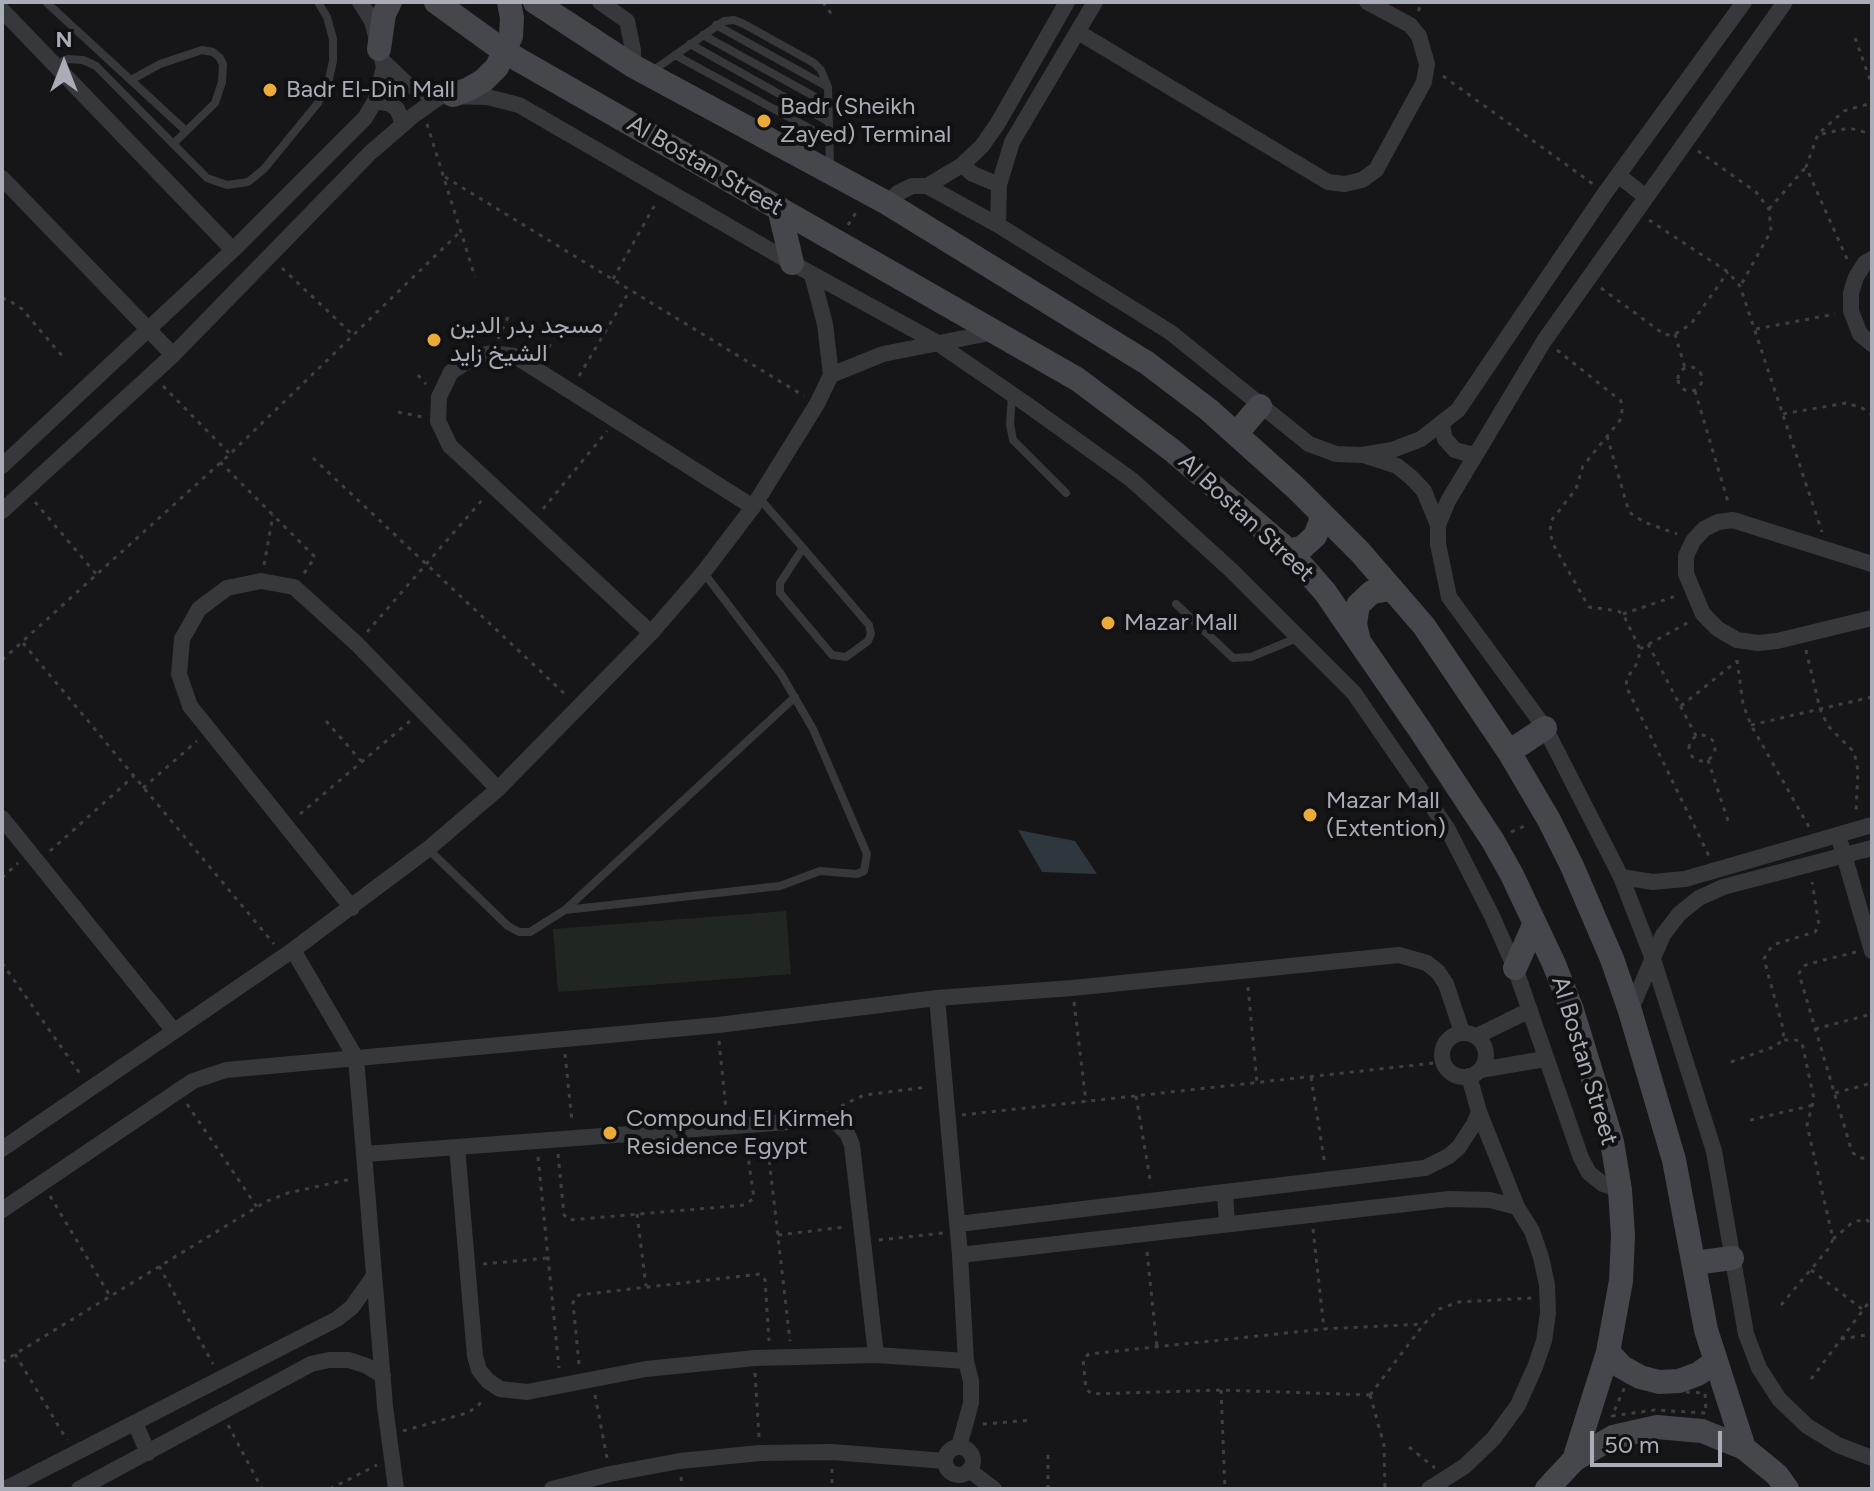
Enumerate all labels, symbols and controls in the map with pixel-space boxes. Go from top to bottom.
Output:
north arrow [24,24,104,104]
text: N [55,26,73,53]
place label: Badr El-Din Mall [286,76,455,104]
marker: Badr El-Din Mall [261,81,279,99]
place label: Badr (Sheikh Zayed) Terminal [780,93,951,149]
street label: Al Bostan Street [622,110,788,222]
marker: Badr (Sheikh Zayed) Terminal [755,112,773,130]
place label: مسجد بدر الدين الشيخ زايد [450,312,603,368]
marker: مسجد بدر الدين الشيخ زايد [425,331,443,349]
street label: Al Bostan Street [1172,448,1320,588]
place label: Mazar Mall [1124,609,1238,637]
marker: Mazar Mall [1099,614,1117,632]
place label: Mazar Mall (Extention) [1326,787,1446,843]
marker: Mazar Mall (Extention) [1301,806,1319,824]
street label: Al Bostan Street [1545,973,1623,1149]
place label: Compound El Kirmeh Residence Egypt [626,1105,853,1161]
marker: Compound El Kirmeh Residence Egypt [601,1124,619,1142]
scale bar [1594,1415,1726,1465]
text: 50 m [1604,1430,1660,1459]

